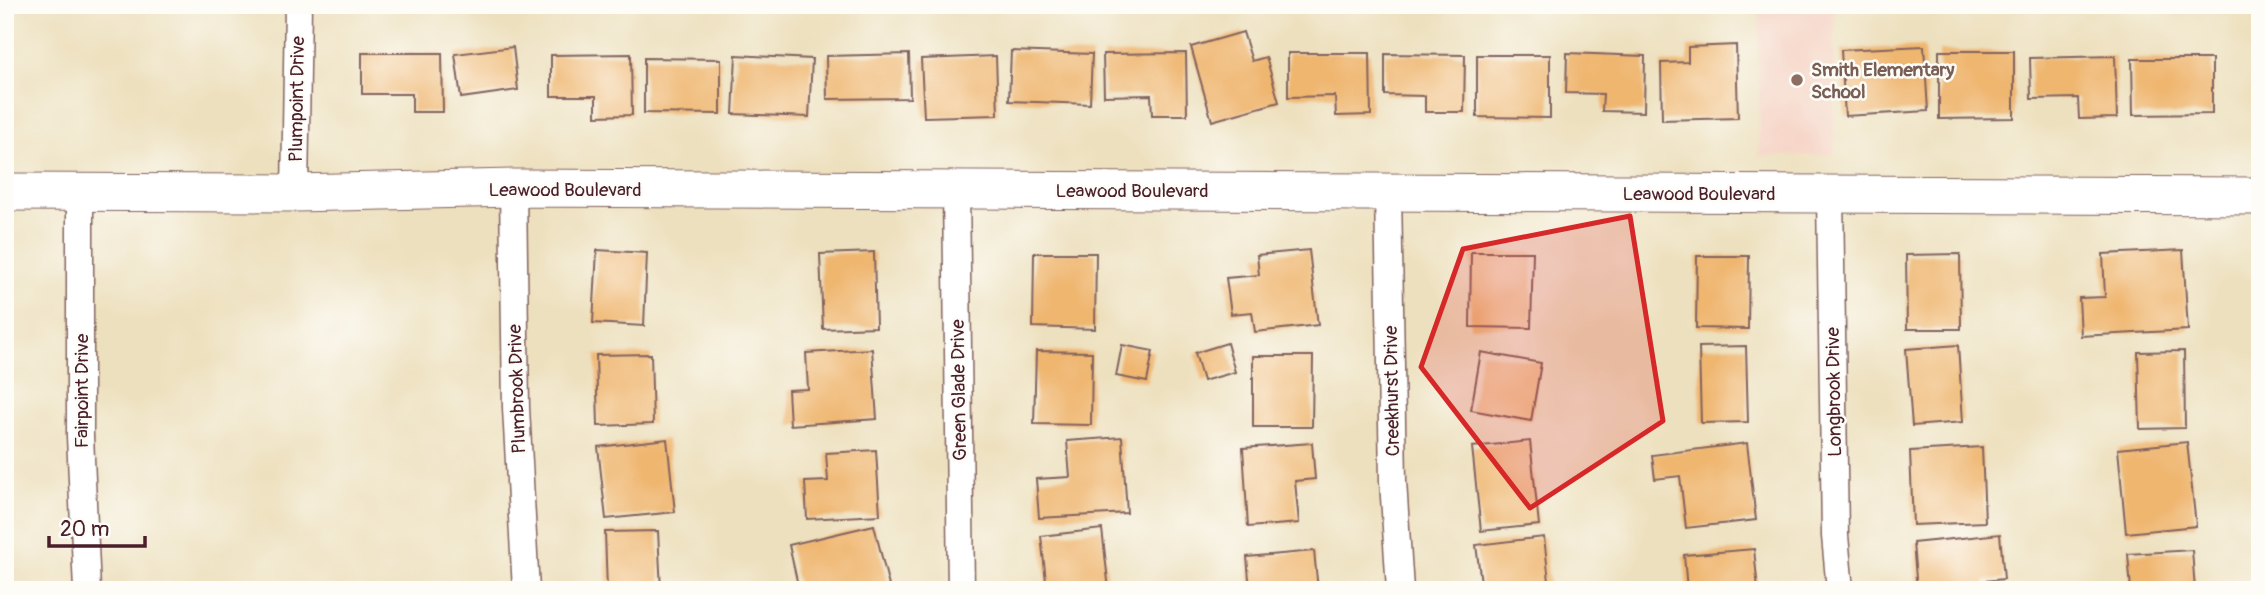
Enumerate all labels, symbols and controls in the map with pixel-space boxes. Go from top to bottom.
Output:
street label: Plumpoint Drive [284,35,310,162]
place label: Smith Elementary School [1811,58,1955,104]
marker: Smith Elementary School [1789,72,1805,88]
street label: Leawood Boulevard [488,178,642,202]
street label: Leawood Boulevard [1055,179,1209,203]
street label: Leawood Boulevard [1622,182,1776,206]
street label: Green Glade Drive [946,318,972,461]
street label: Plumbrook Drive [503,323,531,454]
street label: Creekhurst Drive [1379,325,1405,457]
street label: Longbrook Drive [1821,326,1847,457]
street label: Fairpoint Drive [70,333,94,448]
scale bar [49,504,145,548]
text: 20 m [60,516,109,543]

